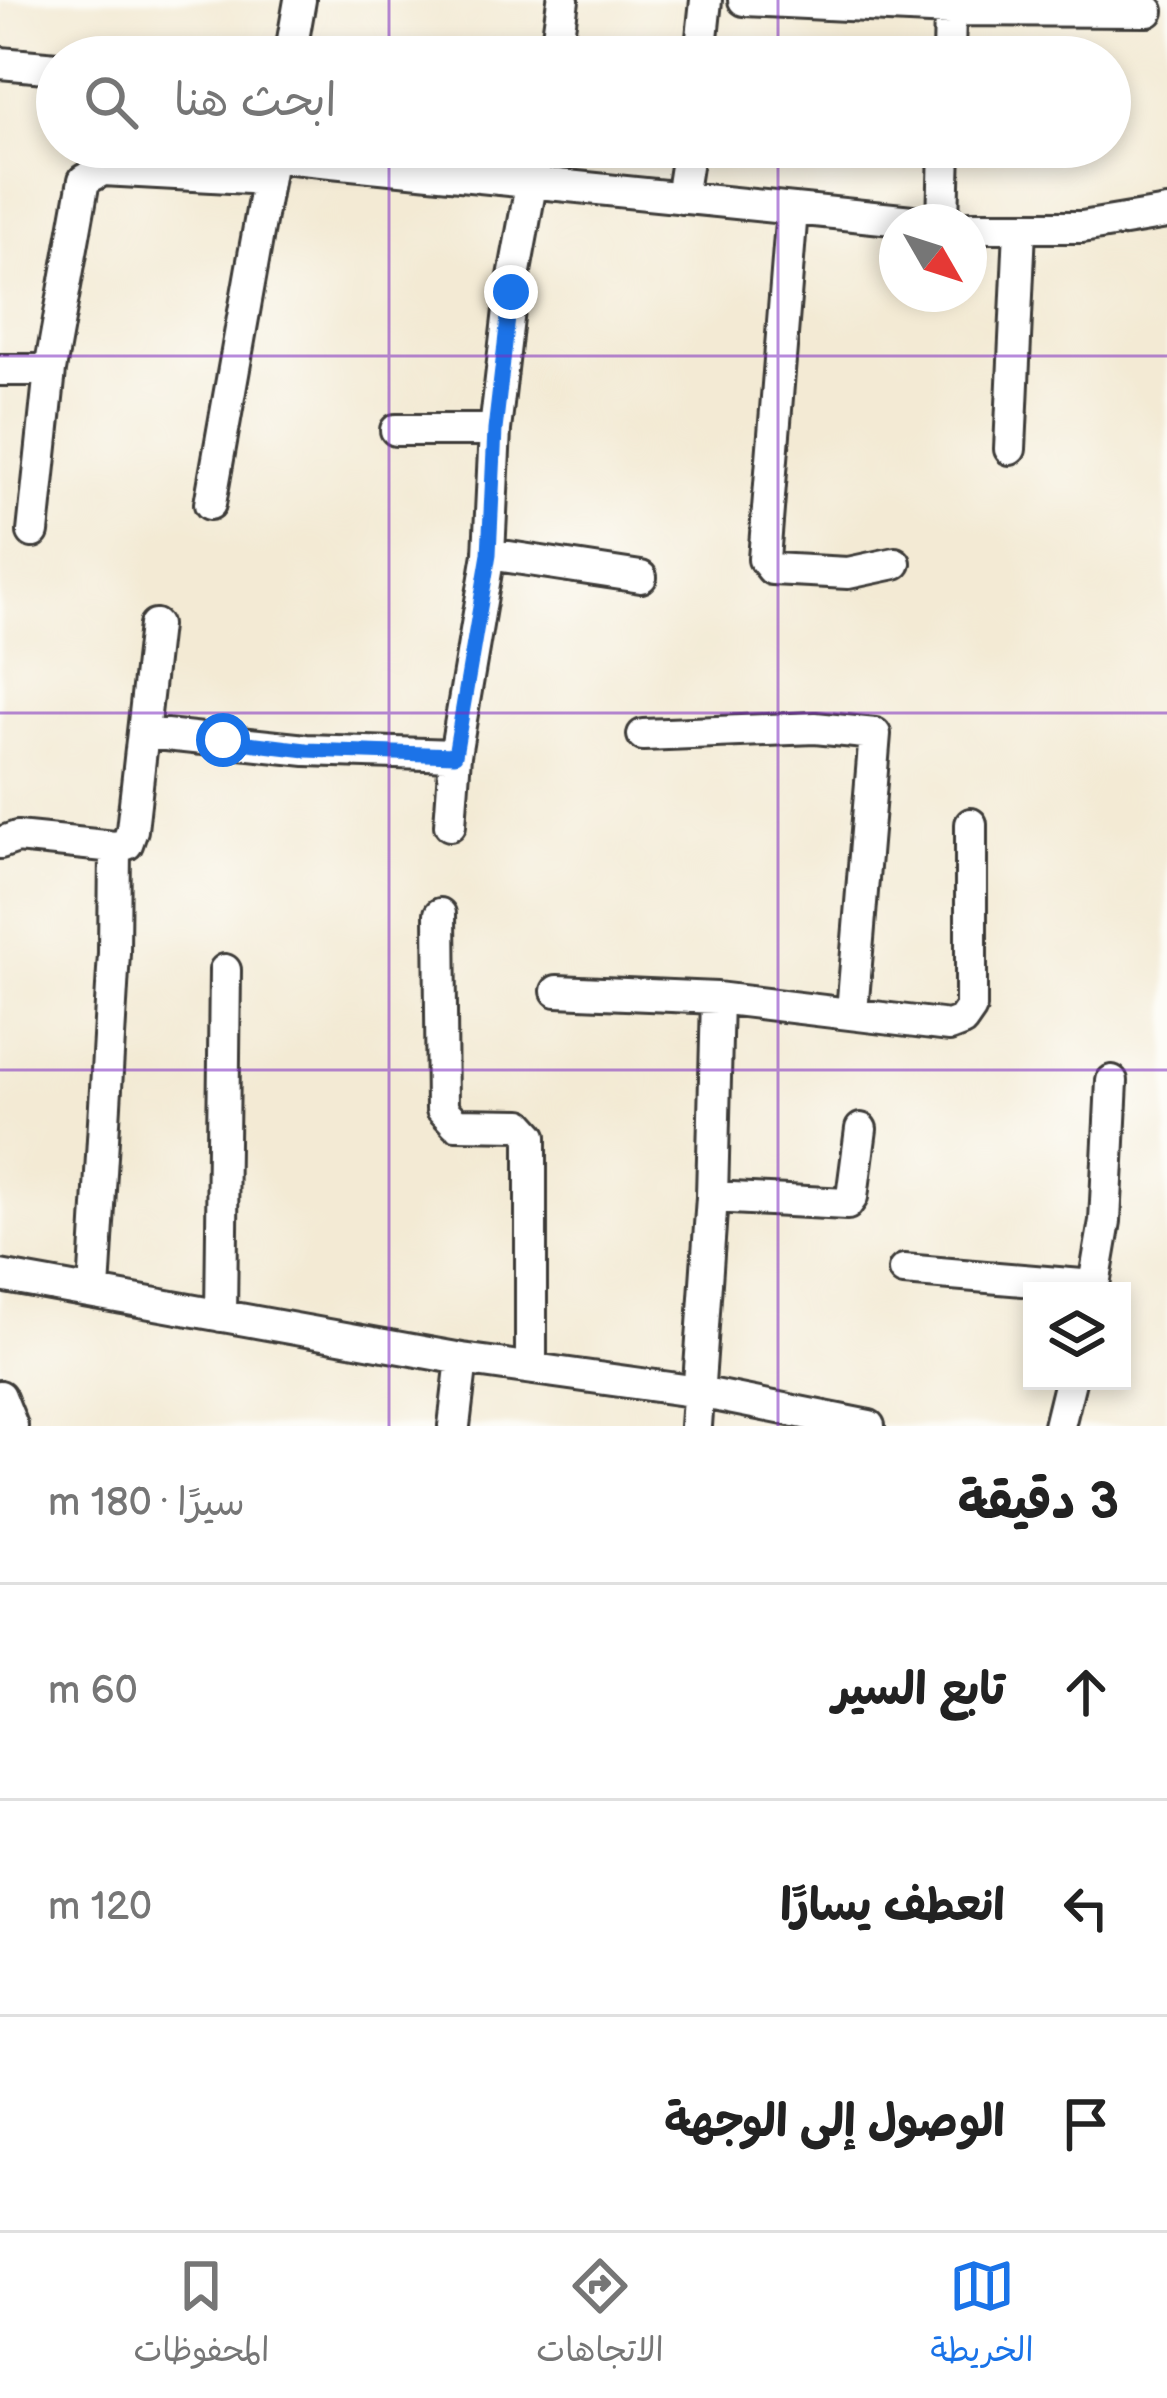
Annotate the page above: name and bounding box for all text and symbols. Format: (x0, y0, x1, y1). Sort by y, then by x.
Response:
search box (36, 36, 1131, 168)
icon: search (78, 69, 144, 135)
text: ابحث هنا (174, 74, 337, 129)
north arrow (879, 204, 987, 312)
route end (484, 265, 538, 319)
route start (196, 713, 250, 767)
map controls (1023, 1282, 1131, 1390)
button: layers (1023, 1282, 1131, 1390)
text: 3 دقيقة (958, 1472, 1119, 1533)
text: سيرًا · 180 m (48, 1480, 245, 1527)
icon: ahead (1053, 1659, 1119, 1725)
text: تابع السير (832, 1663, 1005, 1718)
text: 60 m (48, 1668, 138, 1715)
icon: left (1053, 1875, 1119, 1941)
text: انعطف يسارًا (780, 1879, 1005, 1934)
text: 120 m (48, 1884, 152, 1931)
icon: arrive (1053, 2091, 1119, 2157)
text: الوصول إلى الوجهة (664, 2095, 1005, 2150)
tab: المحفوظات (133, 2253, 269, 2379)
tab: الاتجاهات (536, 2253, 664, 2379)
tab: الخريطة (931, 2253, 1034, 2379)

